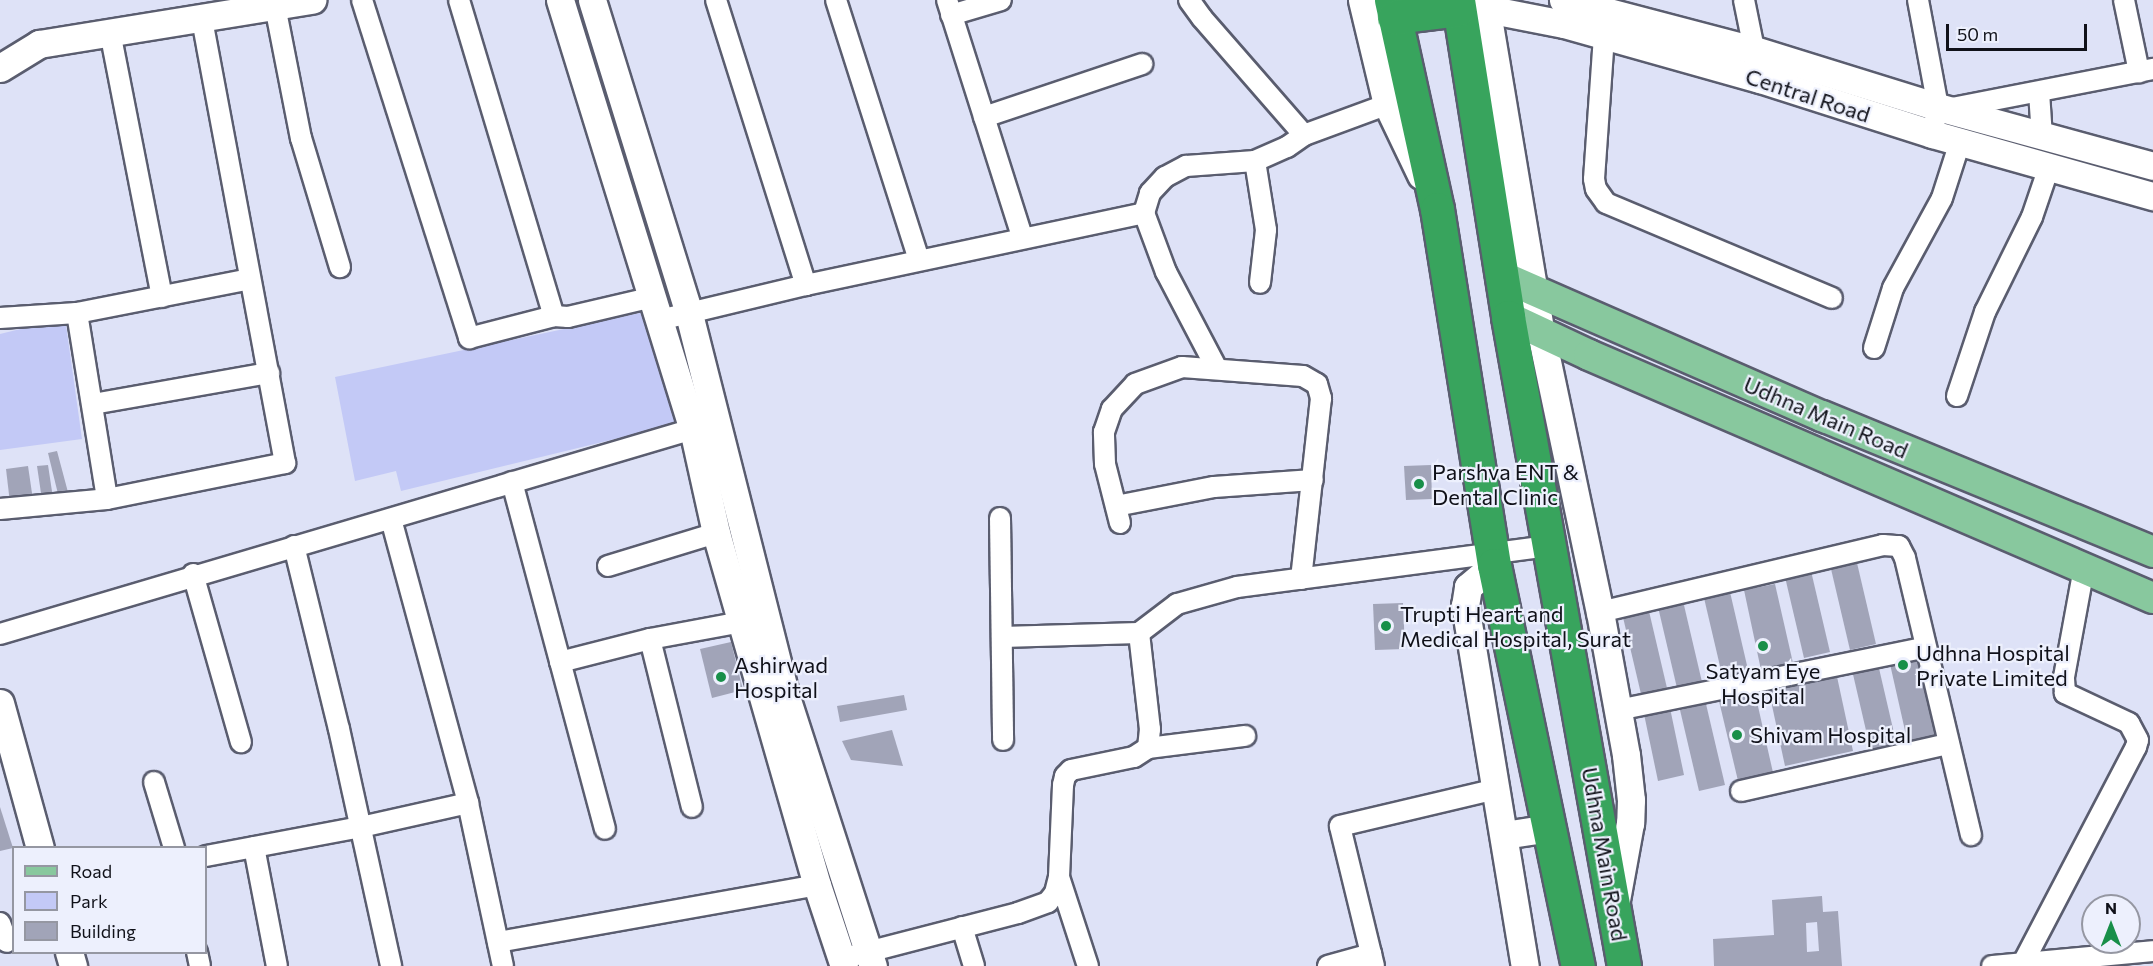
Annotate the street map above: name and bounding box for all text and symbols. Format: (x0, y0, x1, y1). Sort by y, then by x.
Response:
scale bar (1949, 12, 2090, 50)
text: 50 m (1957, 23, 1998, 45)
street label: Central Road (1742, 62, 1874, 128)
street label: Udhna Main Road (1740, 370, 1912, 464)
place label: Parshva ENT & Dental Clinic (1432, 458, 1579, 510)
marker: Parshva ENT & Dental Clinic (1410, 475, 1428, 493)
place label: Trupti Heart and Medical Hospital, Surat (1400, 600, 1631, 652)
marker: Trupti Heart and Medical Hospital, Surat (1377, 617, 1395, 635)
marker: Satyam Eye Hospital (1754, 637, 1772, 655)
place label: Udhna Hospital Private Limited (1916, 639, 2070, 690)
place label: Ashirwad Hospital (734, 651, 828, 702)
marker: Udhna Hospital Private Limited (1894, 656, 1912, 674)
place label: Satyam Eye Hospital (1706, 657, 1820, 708)
marker: Ashirwad Hospital (712, 668, 730, 686)
place label: Shivam Hospital (1750, 722, 1911, 748)
marker: Shivam Hospital (1728, 726, 1746, 744)
street label: Udhna Main Road (1577, 765, 1633, 943)
legend (12, 846, 207, 954)
text: Road (70, 860, 112, 882)
text: Park (70, 890, 108, 912)
north arrow (2081, 894, 2141, 954)
text: N (2105, 898, 2117, 917)
text: Building (70, 920, 136, 942)

